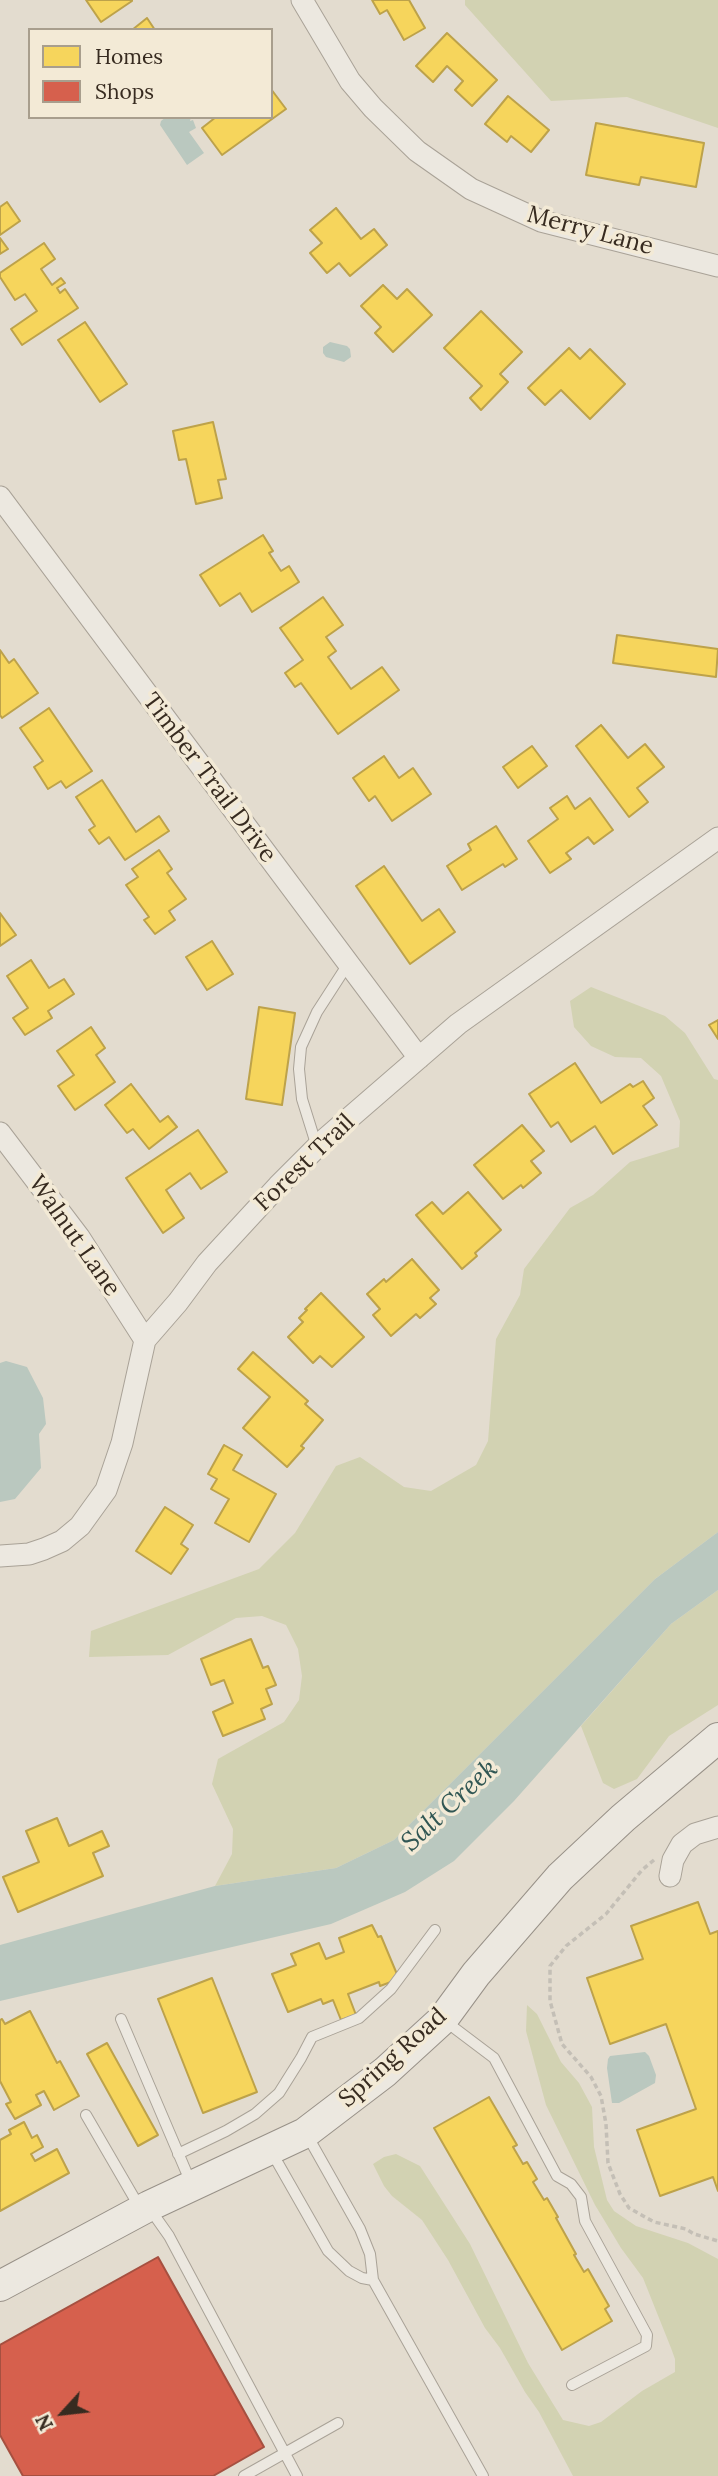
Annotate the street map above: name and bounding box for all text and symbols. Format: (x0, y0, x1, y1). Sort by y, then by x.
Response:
legend (28, 28, 273, 119)
text: Homes (95, 43, 163, 70)
text: Shops (95, 78, 154, 105)
street label: Merry Lane (524, 200, 656, 262)
street label: Timber Trail Drive (136, 688, 282, 868)
street label: Forest Trail (249, 1108, 361, 1218)
street label: Walnut Lane (22, 1170, 126, 1302)
water label: Salt Creek (395, 1754, 505, 1858)
street label: Spring Road (333, 2002, 453, 2114)
north arrow (28, 2378, 98, 2448)
text: N (30, 2411, 58, 2435)

